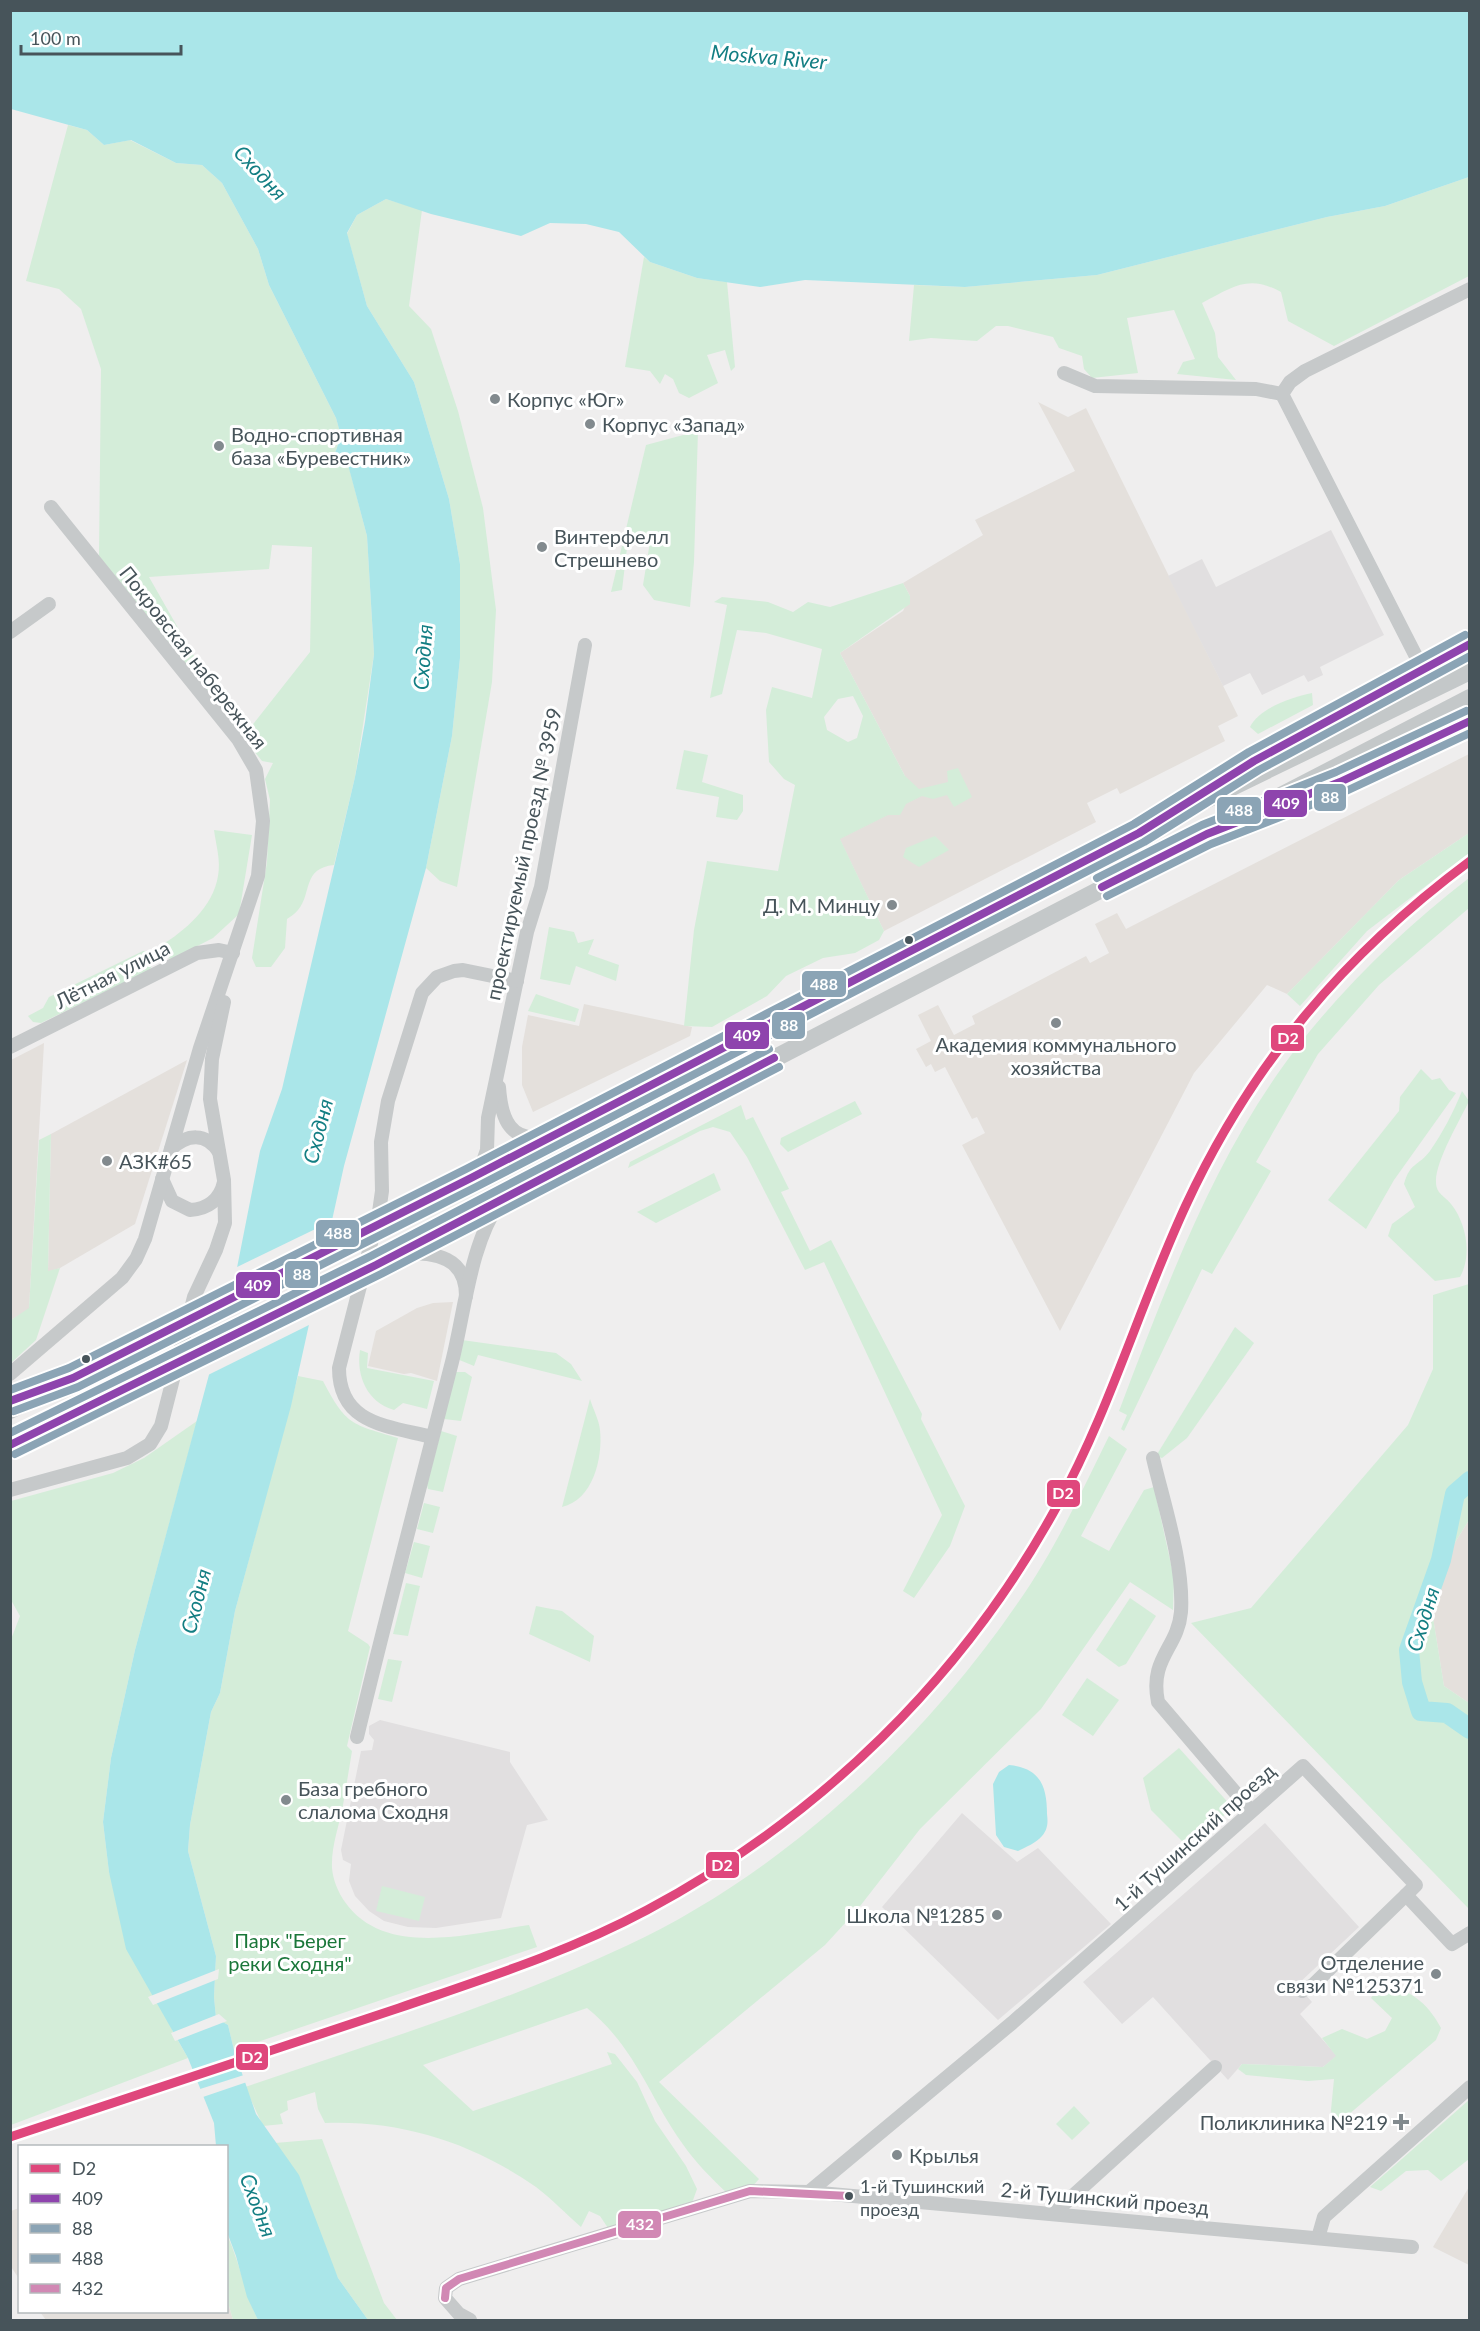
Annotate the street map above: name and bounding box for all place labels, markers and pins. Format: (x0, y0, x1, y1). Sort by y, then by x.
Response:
place label: Корпус «Юг» (507, 387, 624, 411)
marker: Корпус «Юг» (488, 392, 502, 406)
place label: Корпус «Запад» (602, 412, 745, 436)
marker: Корпус «Запад» (583, 417, 597, 431)
place label: Водно-спортивная база «Буревестник» (231, 422, 411, 469)
marker: Водно-спортивная база «Буревестник» (212, 439, 226, 453)
place label: Винтерфелл Стрешнево (554, 524, 669, 571)
marker: Винтерфелл Стрешнево (535, 540, 549, 554)
place label: Д. М. Минцу (763, 893, 881, 917)
marker: Д. М. Минцу (885, 898, 899, 912)
unlabelled marker (903, 934, 915, 946)
marker: Академия коммунального хозяйства (1049, 1016, 1063, 1030)
place label: Академия коммунального хозяйства (935, 1032, 1177, 1079)
place label: АЗК#65 (119, 1149, 192, 1173)
marker: АЗК#65 (100, 1154, 114, 1168)
unlabelled marker (80, 1353, 92, 1365)
place label: База гребного слалома Сходня (298, 1776, 449, 1823)
marker: База гребного слалома Сходня (279, 1793, 293, 1807)
place label: Школа №1285 (846, 1903, 985, 1927)
marker: Школа №1285 (990, 1908, 1004, 1922)
place label: Отделение связи №125371 (1276, 1950, 1424, 1997)
marker: Отделение связи №125371 (1429, 1967, 1443, 1981)
place label: Поликлиника №219 (1200, 2110, 1388, 2134)
marker: Поликлиника №219 (1392, 2113, 1410, 2131)
place label: Крылья (909, 2143, 979, 2167)
marker: Крылья (890, 2148, 904, 2162)
place label: 1-й Тушинский проезд (860, 2175, 984, 2220)
marker: 1-й Тушинский проезд (843, 2190, 855, 2202)

